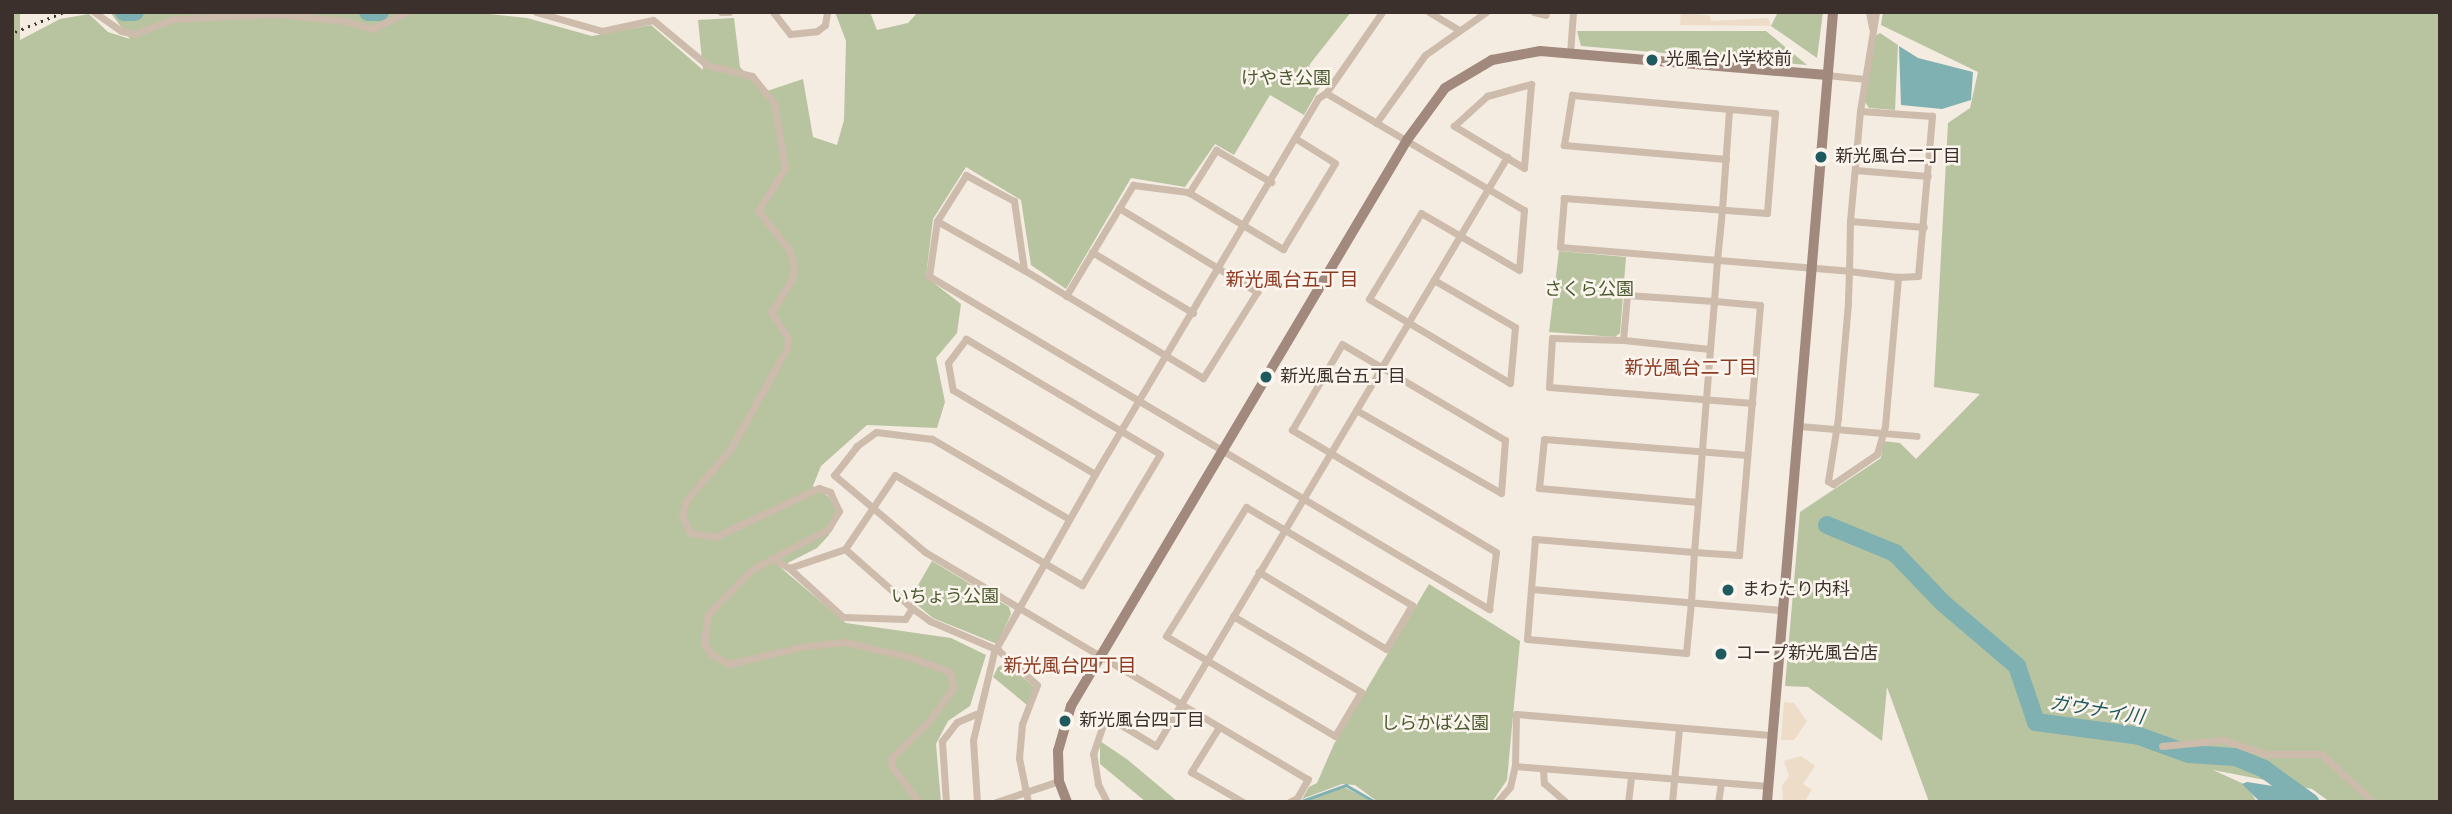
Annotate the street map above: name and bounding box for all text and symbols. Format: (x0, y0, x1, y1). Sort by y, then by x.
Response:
place label: 光風台小学校前 (1666, 49, 1792, 71)
marker: 光風台小学校前 (1644, 52, 1660, 68)
park label: けやき公園 (1241, 68, 1331, 90)
place label: 新光風台二丁目 (1835, 146, 1961, 168)
marker: 新光風台二丁目 (1813, 149, 1829, 165)
district label: 新光風台五丁目 (1226, 270, 1358, 292)
park label: さくら公園 (1544, 279, 1634, 301)
district label: 新光風台二丁目 (1625, 358, 1757, 380)
place label: 新光風台五丁目 (1280, 366, 1406, 388)
marker: 新光風台五丁目 (1258, 369, 1274, 385)
place label: まわたり内科 (1742, 579, 1850, 601)
marker: まわたり内科 (1720, 582, 1736, 598)
park label: いちょう公園 (891, 586, 999, 608)
place label: コープ新光風台店 (1735, 643, 1879, 665)
marker: コープ新光風台店 (1713, 646, 1729, 662)
district label: 新光風台四丁目 (1004, 656, 1136, 678)
water label: ガウナイ川 (2048, 692, 2146, 730)
place label: 新光風台四丁目 (1079, 710, 1205, 732)
marker: 新光風台四丁目 (1057, 713, 1073, 729)
park label: しらかば公園 (1381, 713, 1489, 735)

